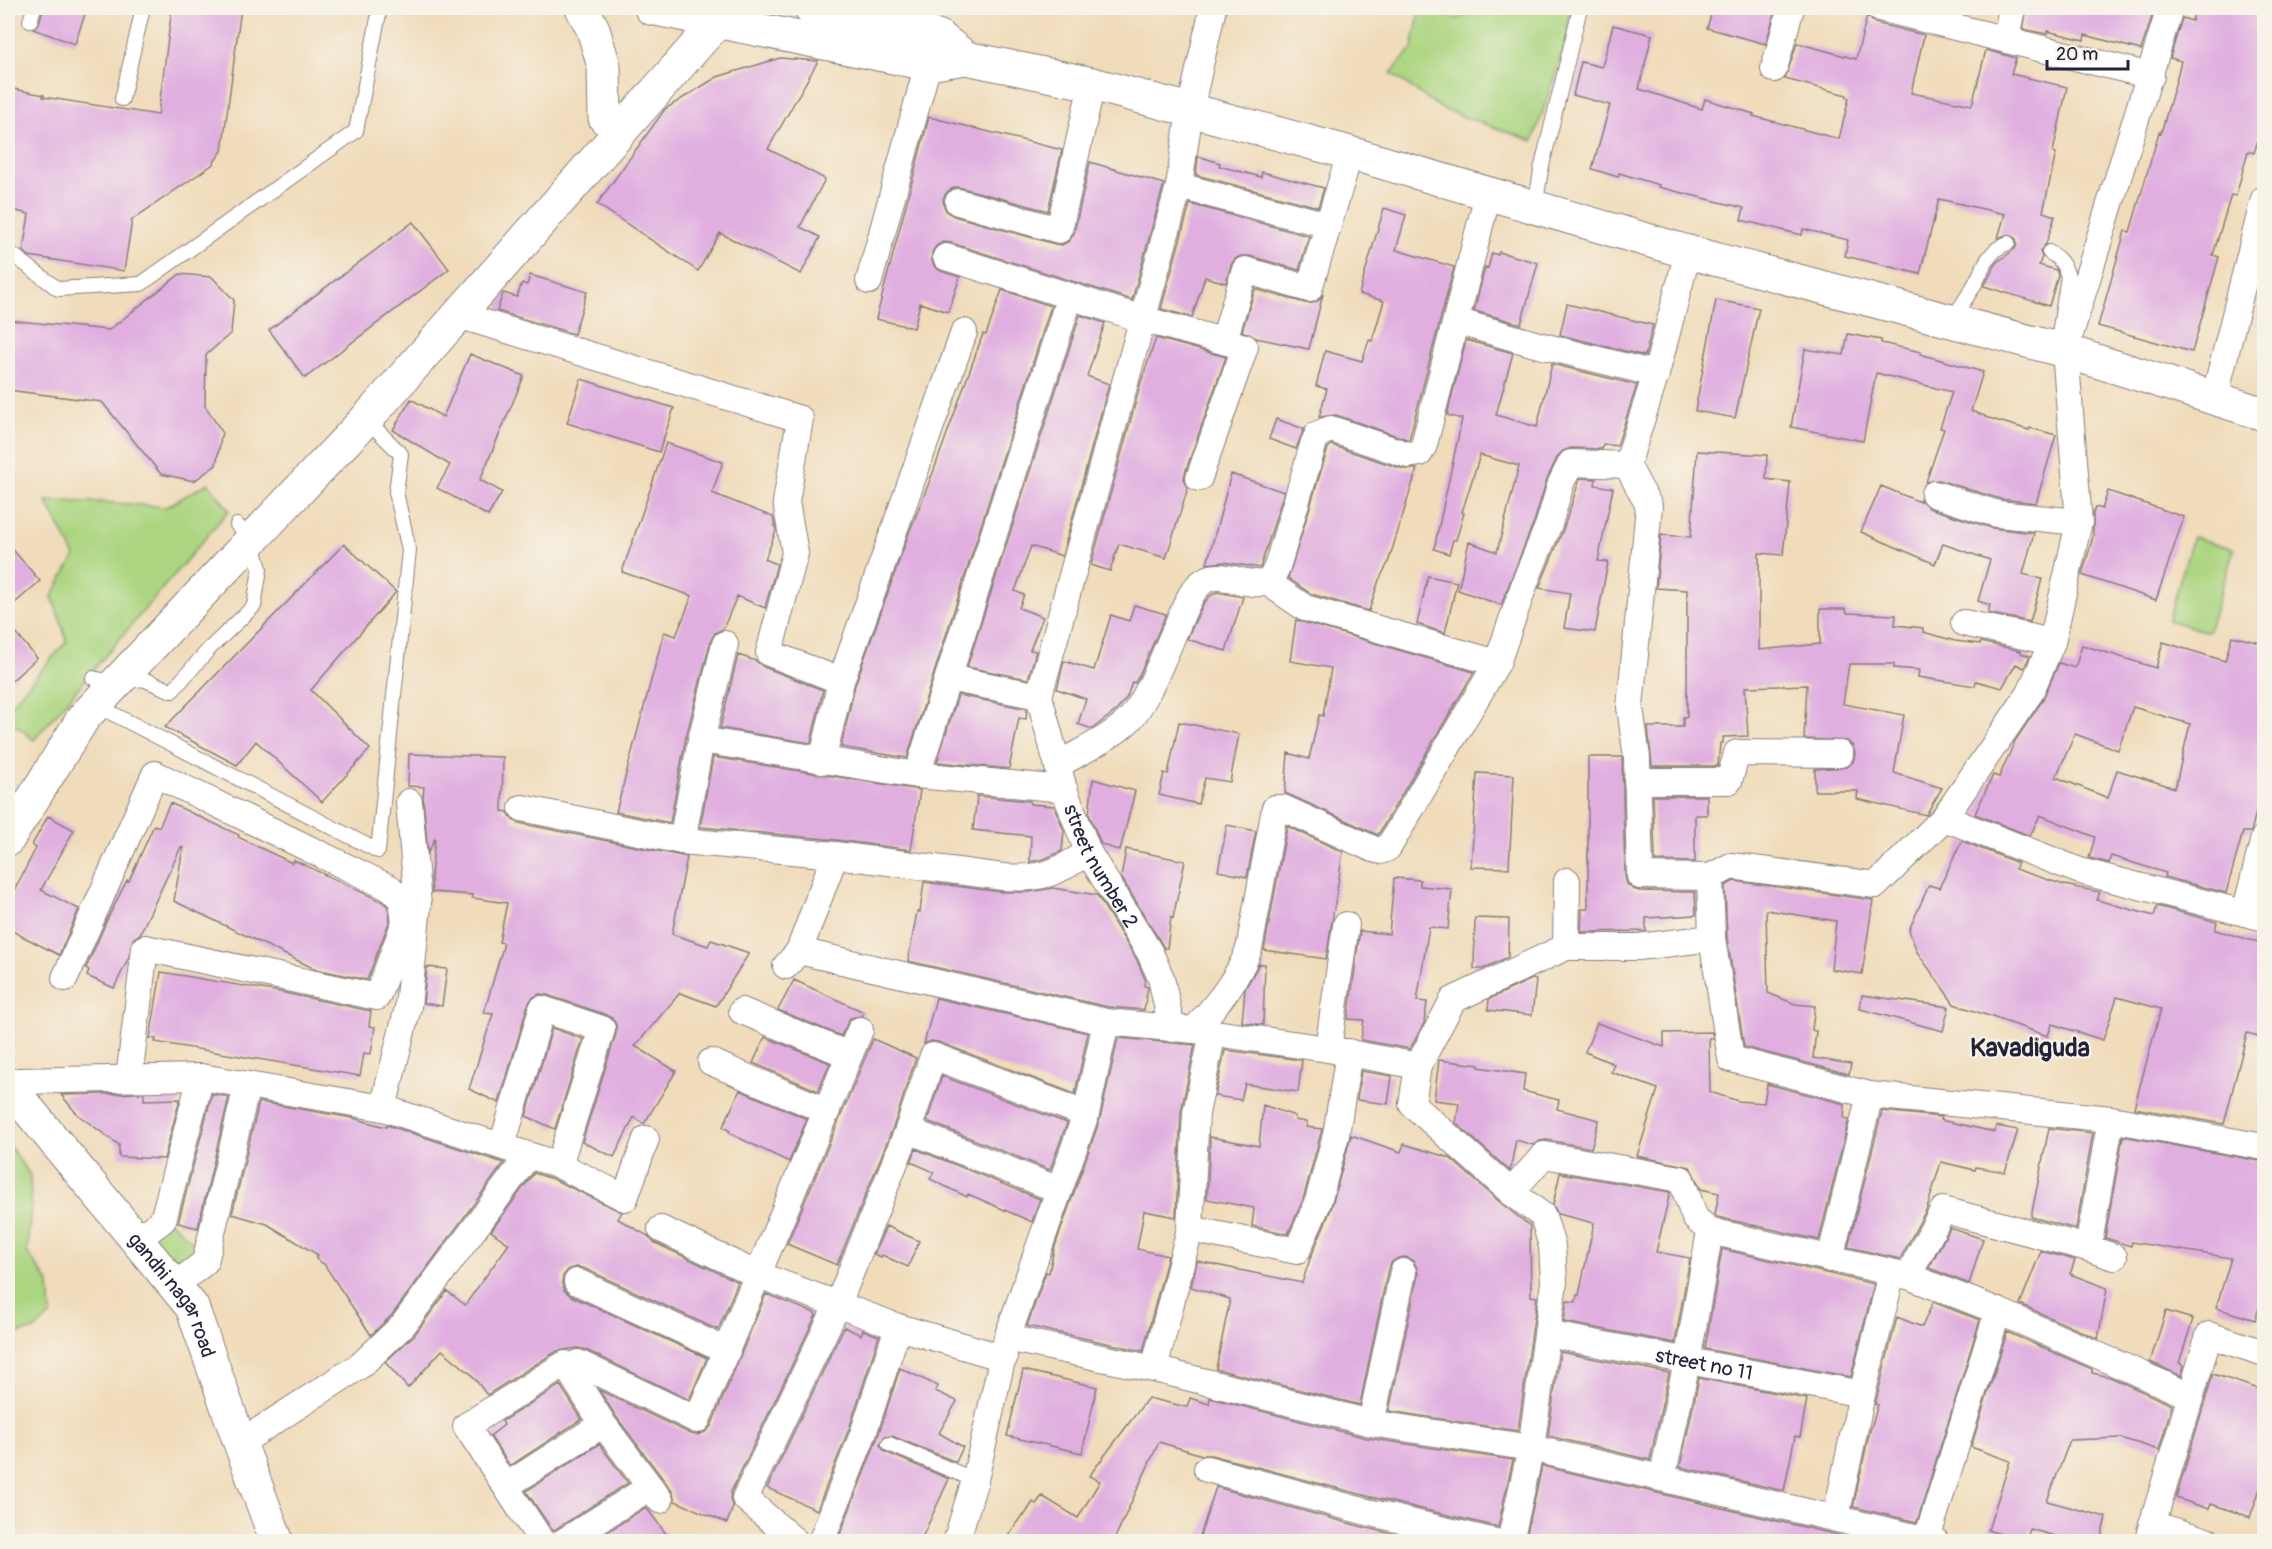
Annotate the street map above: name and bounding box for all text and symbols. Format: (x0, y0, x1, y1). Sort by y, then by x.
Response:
scale bar (2047, 33, 2128, 71)
text: 20 m (2056, 43, 2098, 66)
street label: street number 2 (1058, 801, 1144, 933)
district label: Kavadiguda (1970, 1032, 2090, 1064)
street label: gandhi nagar road (123, 1228, 221, 1361)
street label: street no 11 (1653, 1343, 1755, 1386)

